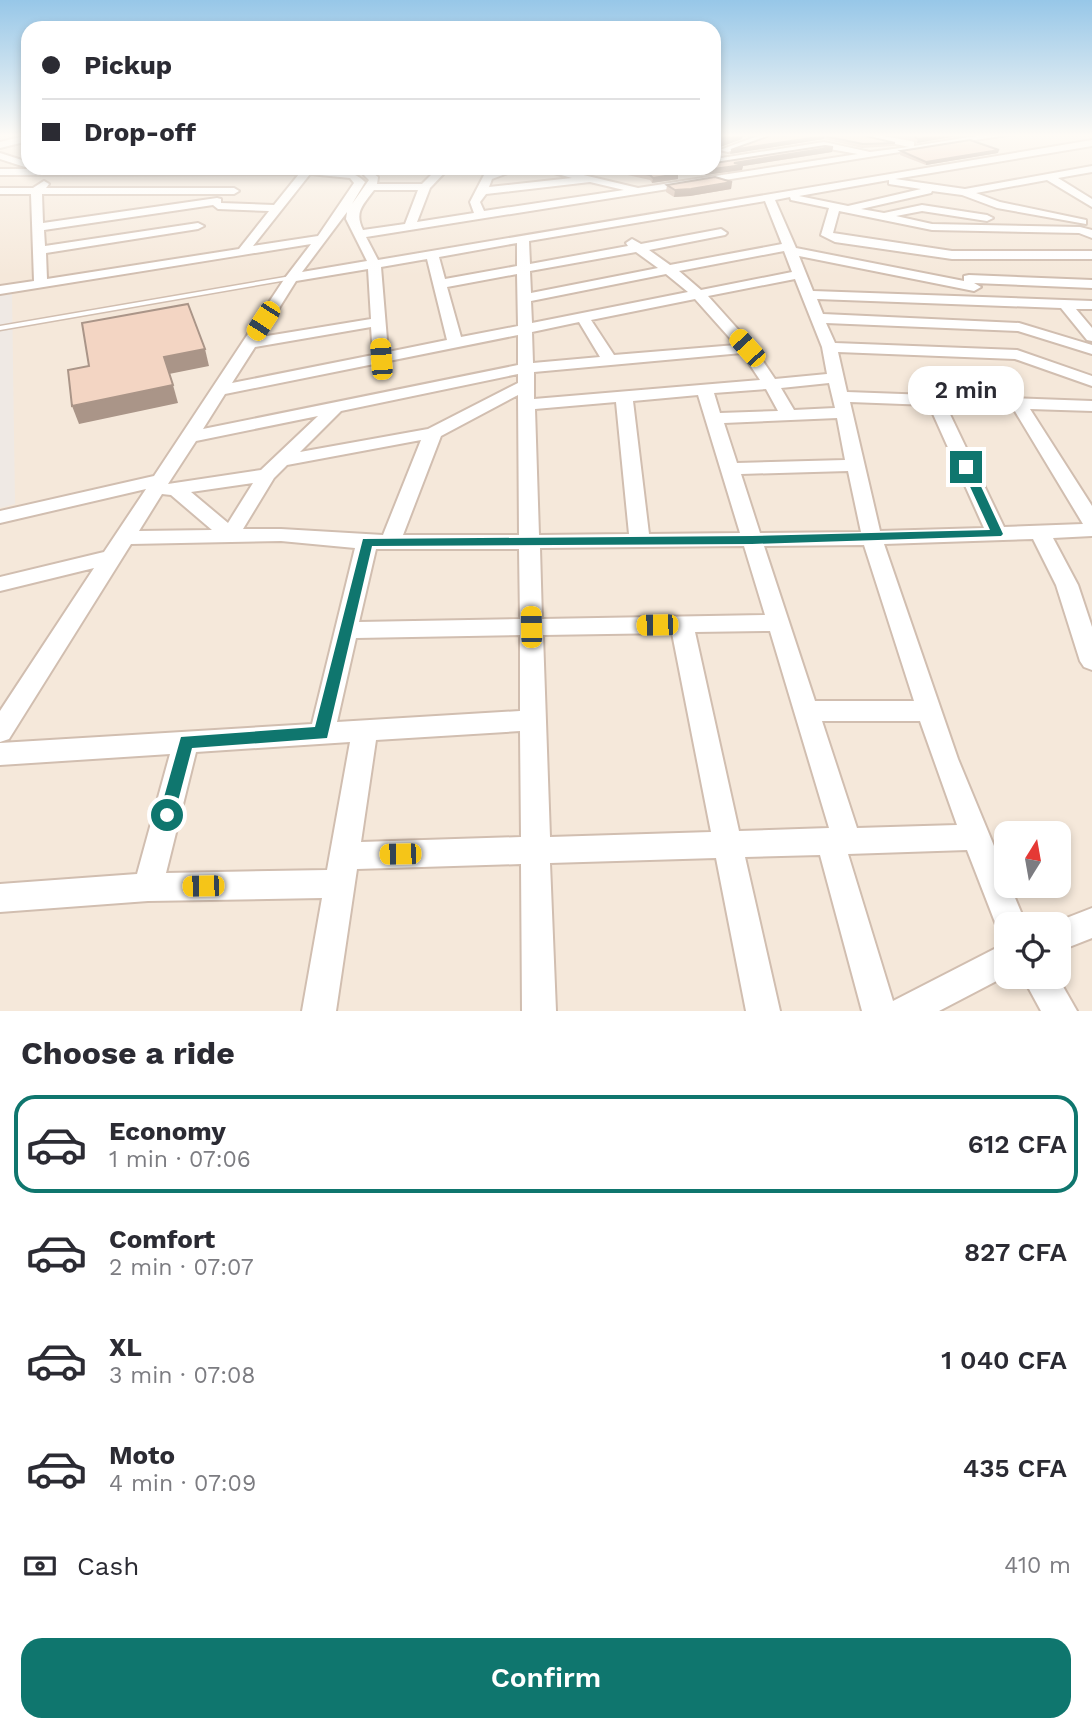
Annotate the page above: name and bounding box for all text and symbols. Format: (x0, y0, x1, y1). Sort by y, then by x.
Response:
text: Pickup (84, 50, 172, 80)
text: Drop-off (84, 117, 196, 147)
car (243, 298, 284, 344)
car (726, 325, 769, 371)
car (370, 337, 393, 381)
callout: 2 min (908, 365, 1024, 414)
text: 2 min (934, 377, 998, 404)
route end (950, 451, 982, 483)
car (521, 606, 542, 648)
car (636, 614, 679, 636)
route start (151, 799, 183, 831)
north arrow (994, 821, 1071, 898)
map controls (994, 821, 1071, 989)
car (379, 843, 422, 865)
car (182, 875, 225, 897)
button: locate (994, 912, 1071, 989)
text: Choose a ride (21, 1034, 235, 1072)
icon: car (25, 1113, 88, 1176)
text: Economy (109, 1116, 226, 1146)
text: 612 CFA (968, 1129, 1067, 1159)
text: 1 min · 07:06 (109, 1146, 251, 1173)
icon: car (25, 1221, 88, 1284)
text: Comfort (109, 1224, 215, 1254)
text: 827 CFA (964, 1237, 1067, 1267)
text: 2 min · 07:07 (109, 1254, 254, 1281)
icon: car (25, 1329, 88, 1392)
text: XL (109, 1332, 142, 1362)
text: 1 040 CFA (941, 1345, 1067, 1375)
text: 3 min · 07:08 (109, 1362, 255, 1389)
icon: car (25, 1437, 88, 1500)
text: Moto (109, 1440, 175, 1470)
text: 435 CFA (963, 1453, 1067, 1483)
text: 4 min · 07:09 (109, 1470, 256, 1497)
icon: cash (21, 1547, 59, 1585)
text: Cash (77, 1551, 139, 1581)
text: 410 m (1004, 1552, 1071, 1579)
button: Confirm (21, 1638, 1071, 1718)

